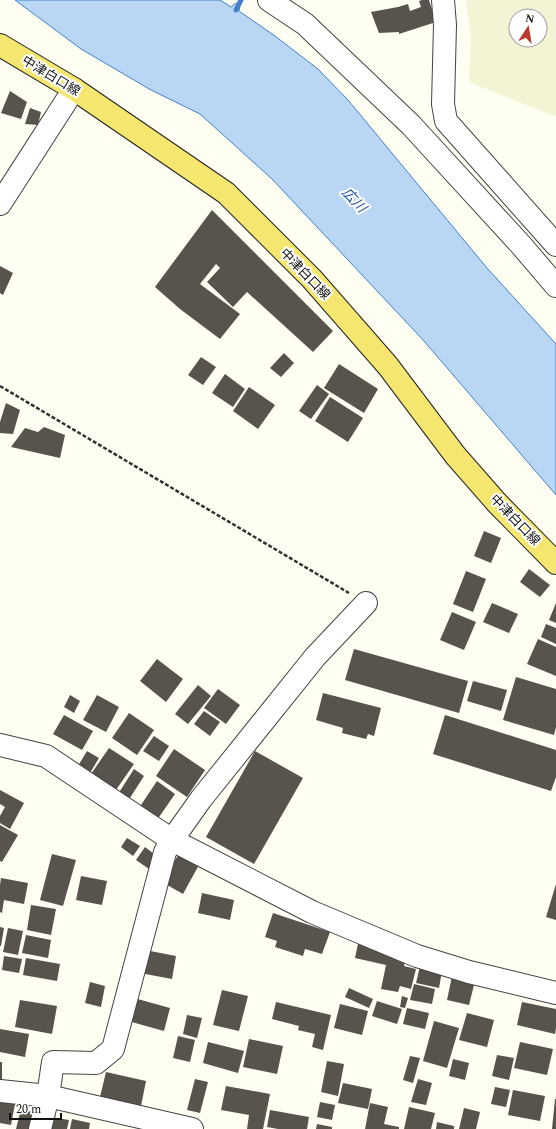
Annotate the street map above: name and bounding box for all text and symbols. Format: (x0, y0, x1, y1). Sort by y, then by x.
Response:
north arrow (508, 8, 548, 48)
text: N (524, 9, 536, 28)
street label: 中津白口線 (18, 51, 84, 101)
water label: 広川 (337, 183, 373, 219)
street label: 中津白口線 (275, 244, 335, 304)
street label: 中津白口線 (485, 490, 545, 550)
scale bar (10, 1095, 61, 1121)
text: 20 m (16, 1100, 41, 1119)

